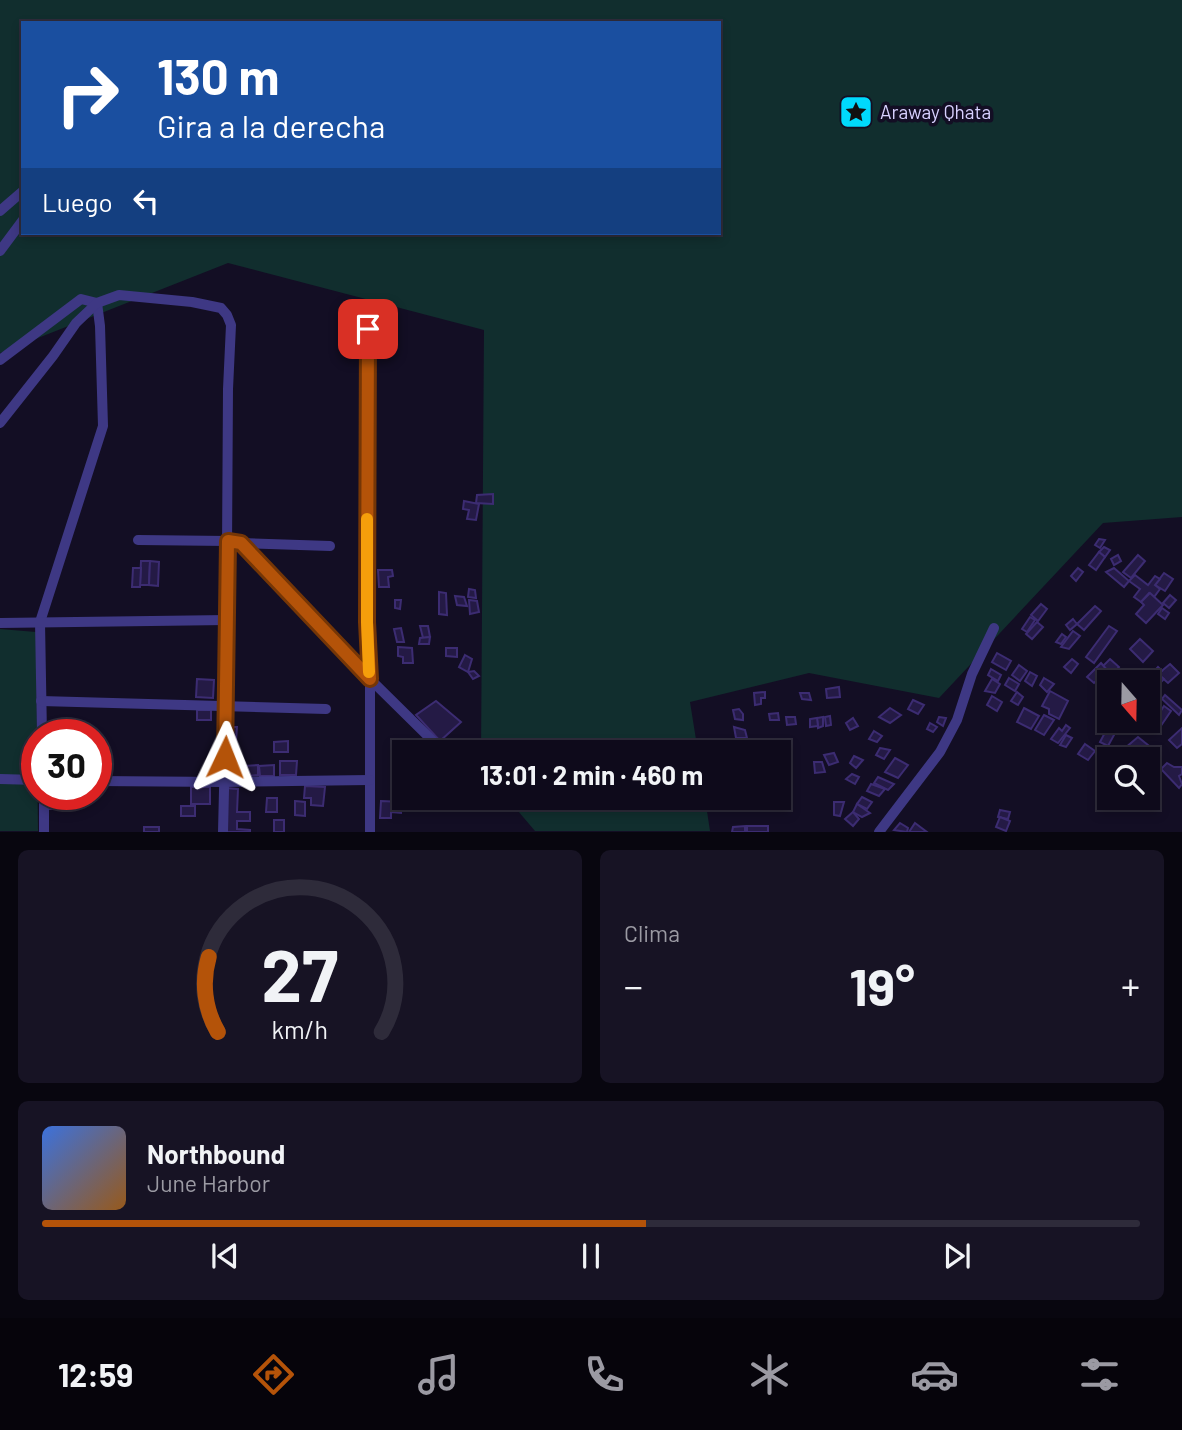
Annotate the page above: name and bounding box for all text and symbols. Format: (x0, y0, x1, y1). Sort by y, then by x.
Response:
text: 130 m (157, 46, 279, 105)
icon: right (42, 49, 133, 140)
place icon: Araway Qhata (837, 93, 875, 131)
place label: Araway Qhata (880, 100, 991, 123)
text: Gira a la derecha (157, 106, 385, 144)
icon: left (127, 182, 165, 220)
text: Luego (42, 186, 113, 217)
pin (338, 299, 398, 359)
icon: arrive (349, 310, 387, 348)
north arrow (1097, 670, 1160, 733)
map controls (1097, 670, 1160, 810)
speed limit sign: 30 (21, 719, 112, 810)
position arrow (188, 720, 262, 794)
button: search (1097, 747, 1160, 810)
text: 13:01 · 2 min · 460 m (480, 759, 703, 790)
text: Clima (624, 919, 680, 947)
text: 27 (262, 930, 338, 1018)
text: 19° (849, 954, 915, 1016)
text: − (624, 962, 643, 1008)
text: + (1121, 962, 1140, 1008)
text: km/h (272, 1014, 328, 1044)
text: Northbound (147, 1138, 285, 1169)
text: June Harbor (147, 1169, 270, 1197)
icon: previous (206, 1237, 244, 1275)
icon: pause (572, 1237, 610, 1275)
icon: next (938, 1237, 976, 1275)
icon: directions (249, 1350, 298, 1399)
icon: music (414, 1350, 463, 1399)
icon: phone (580, 1350, 629, 1399)
icon: climate (745, 1350, 794, 1399)
icon: car (910, 1350, 959, 1399)
icon: filters (1075, 1350, 1124, 1399)
text: 12:59 (58, 1355, 133, 1393)

